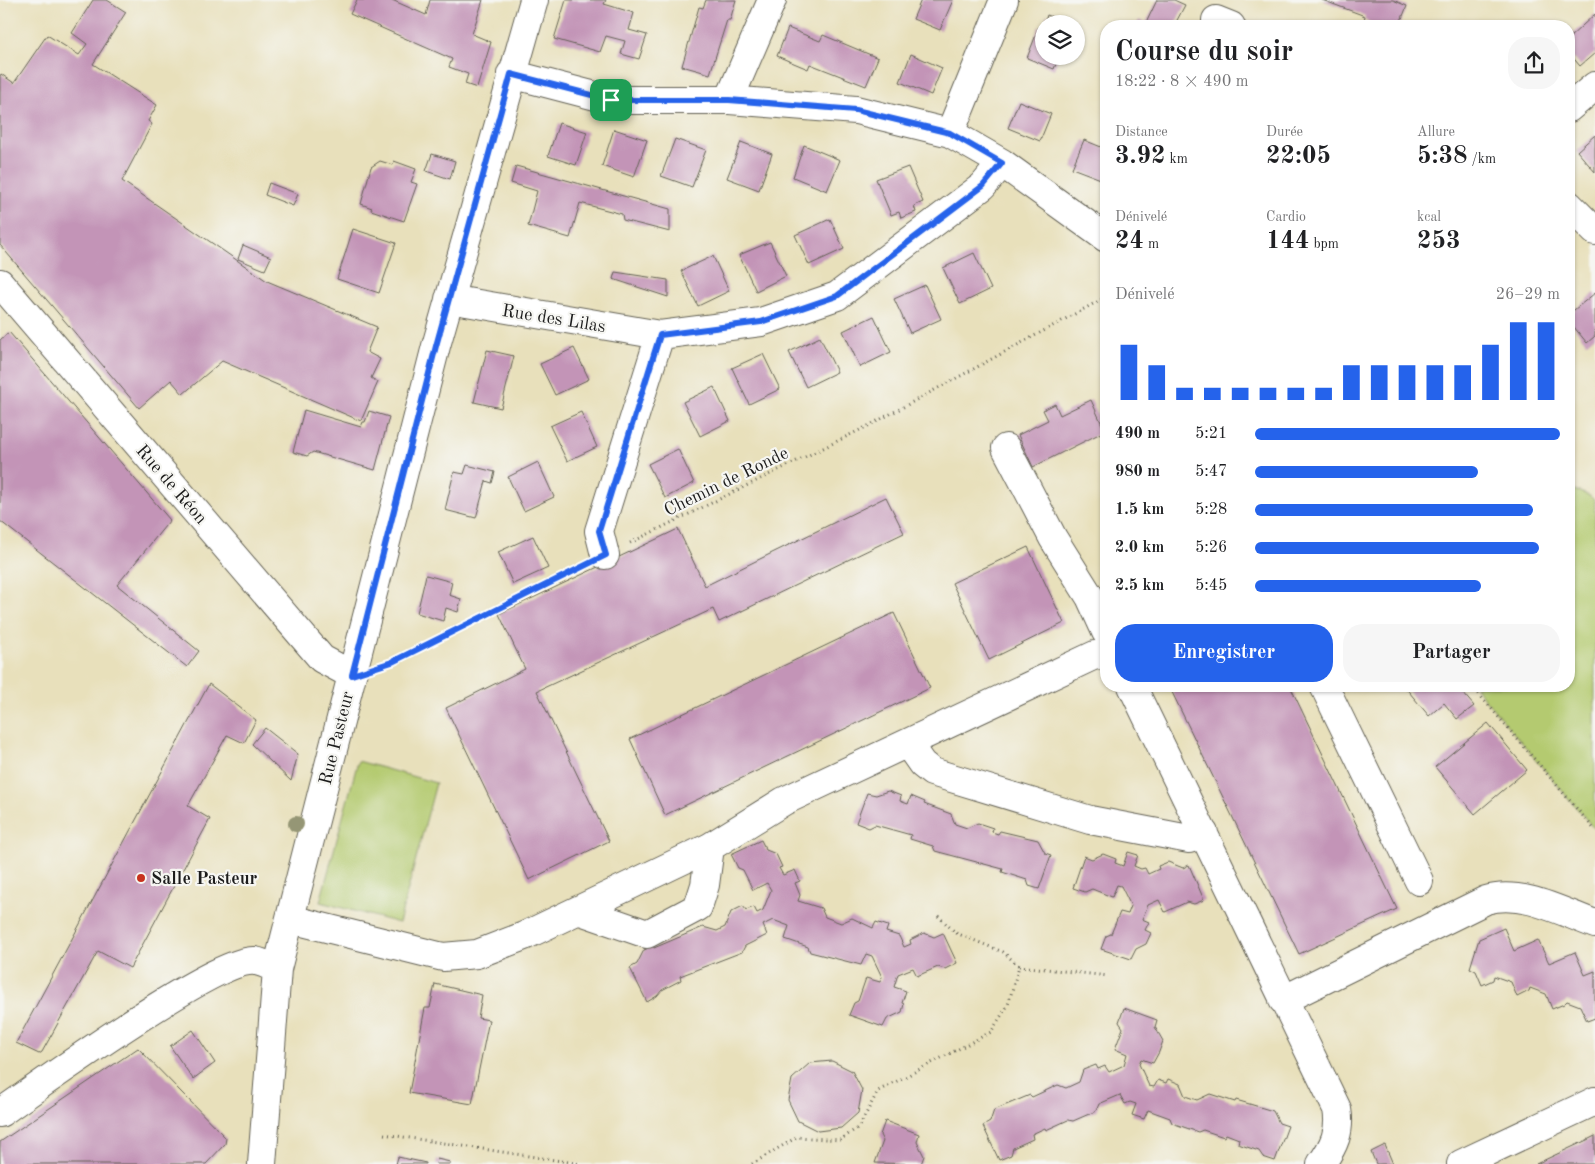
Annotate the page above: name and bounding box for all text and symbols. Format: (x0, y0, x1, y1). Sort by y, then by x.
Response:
map controls (1035, 15, 1085, 65)
button: layers (1035, 15, 1085, 65)
button: share (1508, 37, 1560, 89)
text: Course du soir (1115, 39, 1293, 67)
text: 18:22 · 8 × 490 m (1115, 74, 1248, 90)
pin (590, 79, 632, 121)
icon: arrive (597, 86, 625, 114)
text: Distance (1115, 125, 1168, 139)
text: Durée (1266, 125, 1303, 139)
text: Allure (1417, 125, 1455, 139)
text: 3.92 (1115, 144, 1166, 169)
text: 22:05 (1266, 144, 1331, 169)
text: 5:38 (1417, 144, 1468, 169)
text: km (1166, 152, 1188, 166)
text: /km (1468, 152, 1496, 166)
text: Dénivelé (1115, 210, 1167, 224)
text: Cardio (1266, 210, 1306, 224)
text: kcal (1417, 210, 1441, 224)
text: 24 (1115, 229, 1144, 254)
text: 144 (1266, 229, 1310, 254)
text: 253 (1417, 229, 1461, 254)
text: m (1144, 237, 1159, 251)
text: bpm (1310, 237, 1339, 251)
text: Dénivelé (1115, 287, 1175, 303)
text: 26–29 m (1496, 287, 1560, 303)
street label: Rue des Lilas (501, 302, 607, 336)
text: 490 m (1115, 426, 1160, 442)
text: 5:21 (1195, 426, 1227, 442)
street label: Rue de Réon (132, 442, 210, 528)
street label: Chemin de Ronde (661, 444, 791, 520)
text: 980 m (1115, 464, 1160, 480)
text: 5:47 (1195, 464, 1227, 480)
text: 1.5 km (1115, 502, 1164, 518)
text: 5:28 (1195, 502, 1227, 518)
text: 2.0 km (1115, 540, 1164, 556)
text: 5:26 (1195, 540, 1227, 556)
text: 2.5 km (1115, 578, 1164, 594)
text: 5:45 (1195, 578, 1227, 594)
button: Enregistrer (1115, 624, 1333, 682)
button: Partager (1343, 624, 1560, 682)
street label: Rue Pasteur (317, 689, 357, 787)
place label: Salle Pasteur (151, 870, 258, 888)
marker: Salle Pasteur (135, 872, 147, 884)

